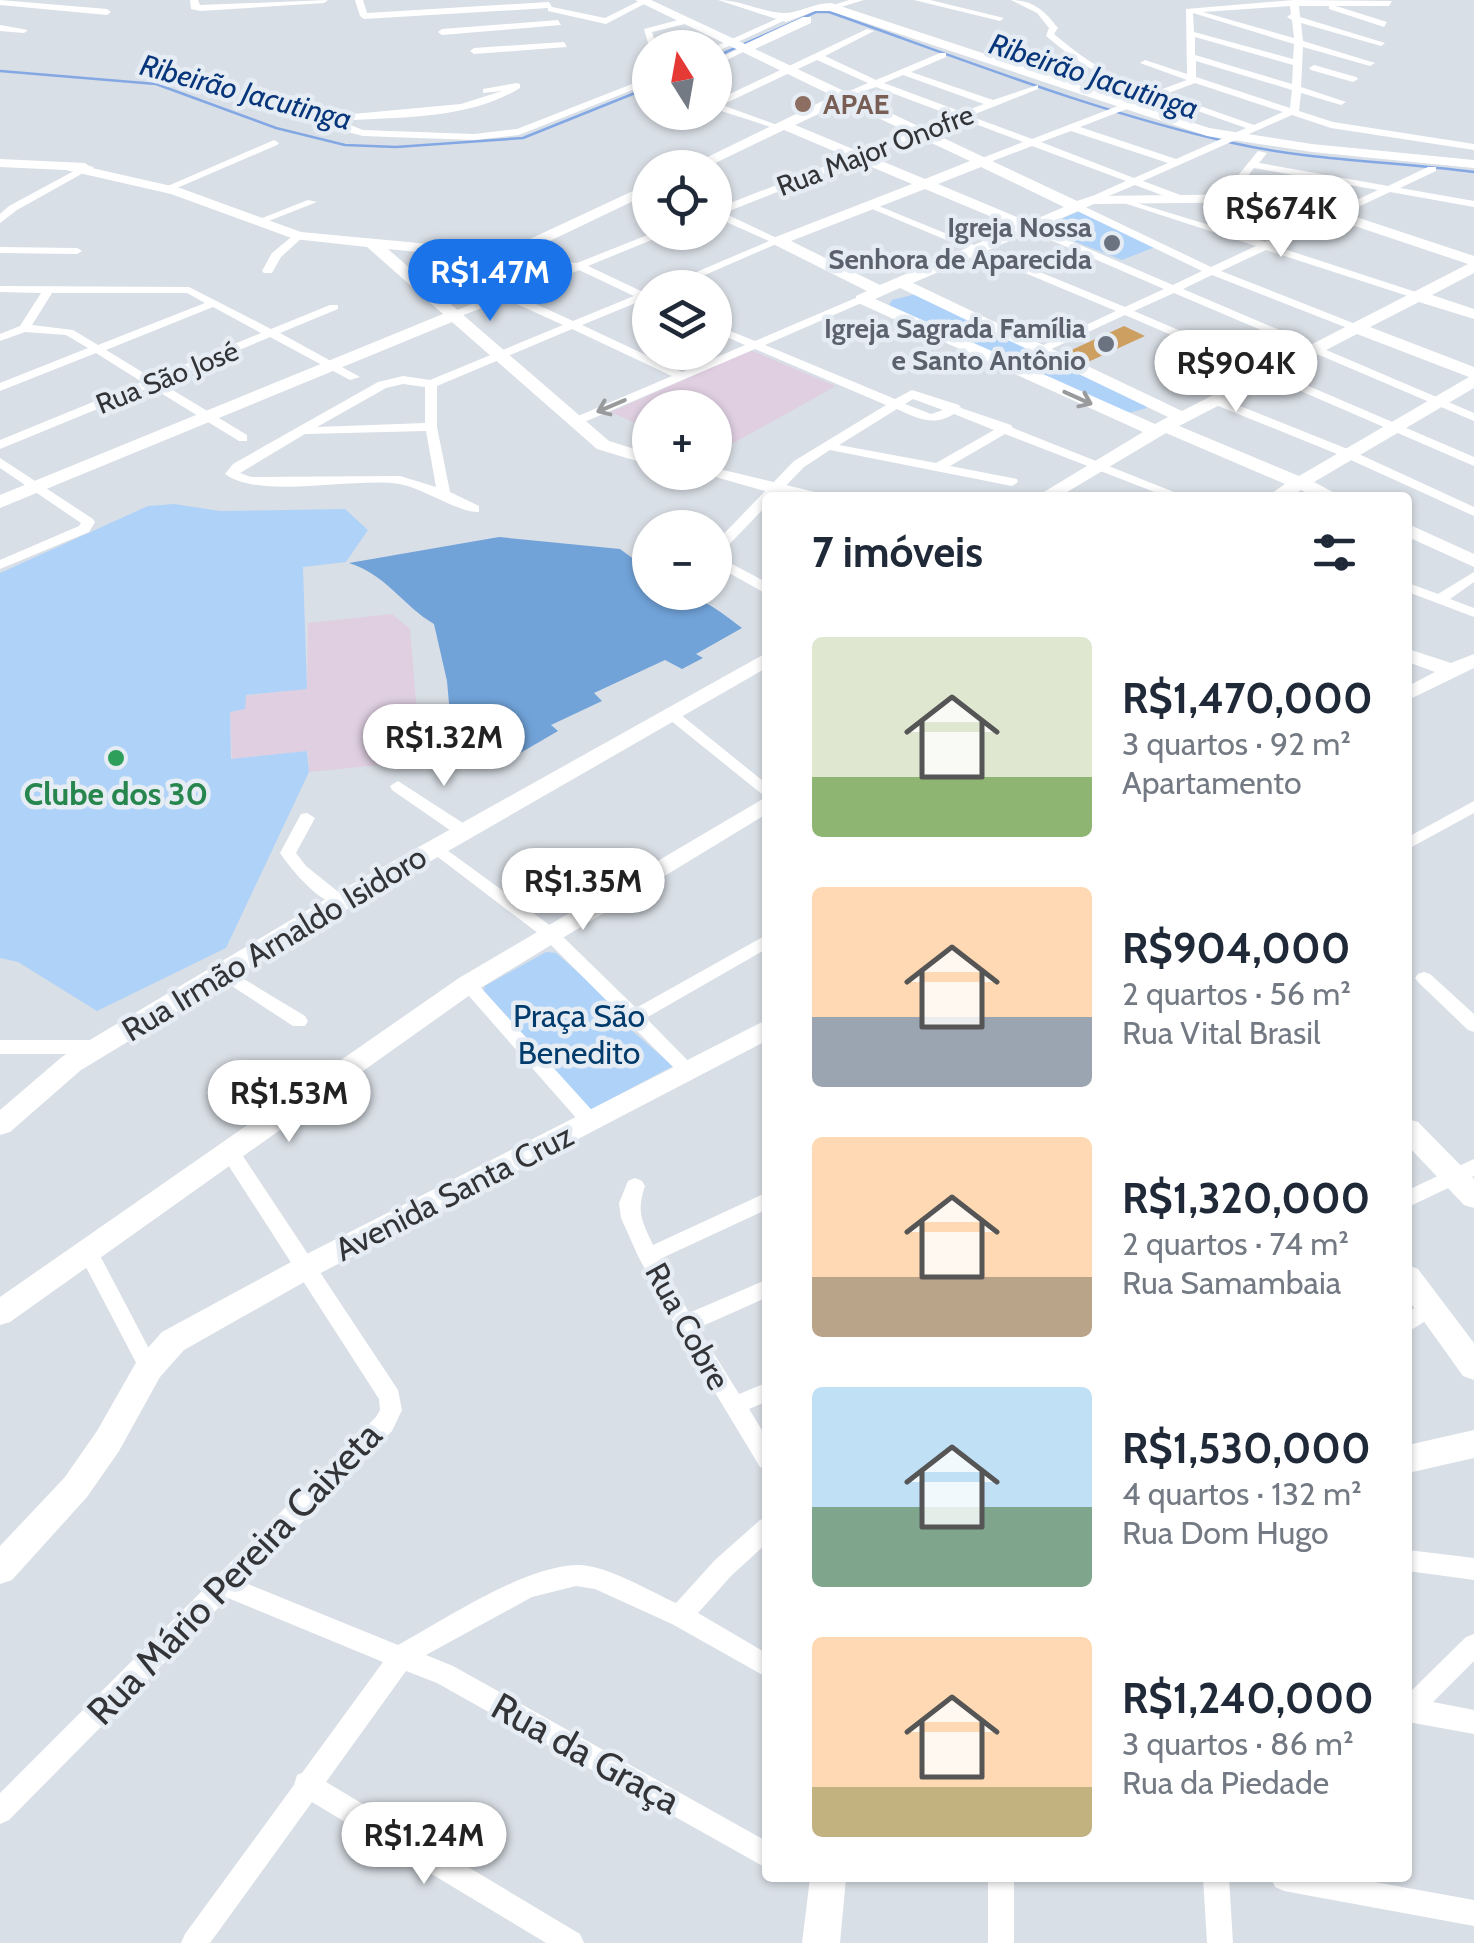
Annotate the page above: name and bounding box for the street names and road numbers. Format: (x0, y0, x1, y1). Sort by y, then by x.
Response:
street label: Rua Major Onofre (772, 97, 978, 203)
street label: Rua São José (91, 333, 243, 421)
street label: Rua Irmão Arnaldo Isidoro (115, 837, 433, 1049)
street label: Avenida Santa Cruz (328, 1115, 580, 1269)
street label: Rua Cobre (637, 1256, 739, 1396)
street label: Rua Mário Pereira Caixeta (77, 1412, 391, 1734)
street label: Rua da Graça (484, 1682, 688, 1824)

